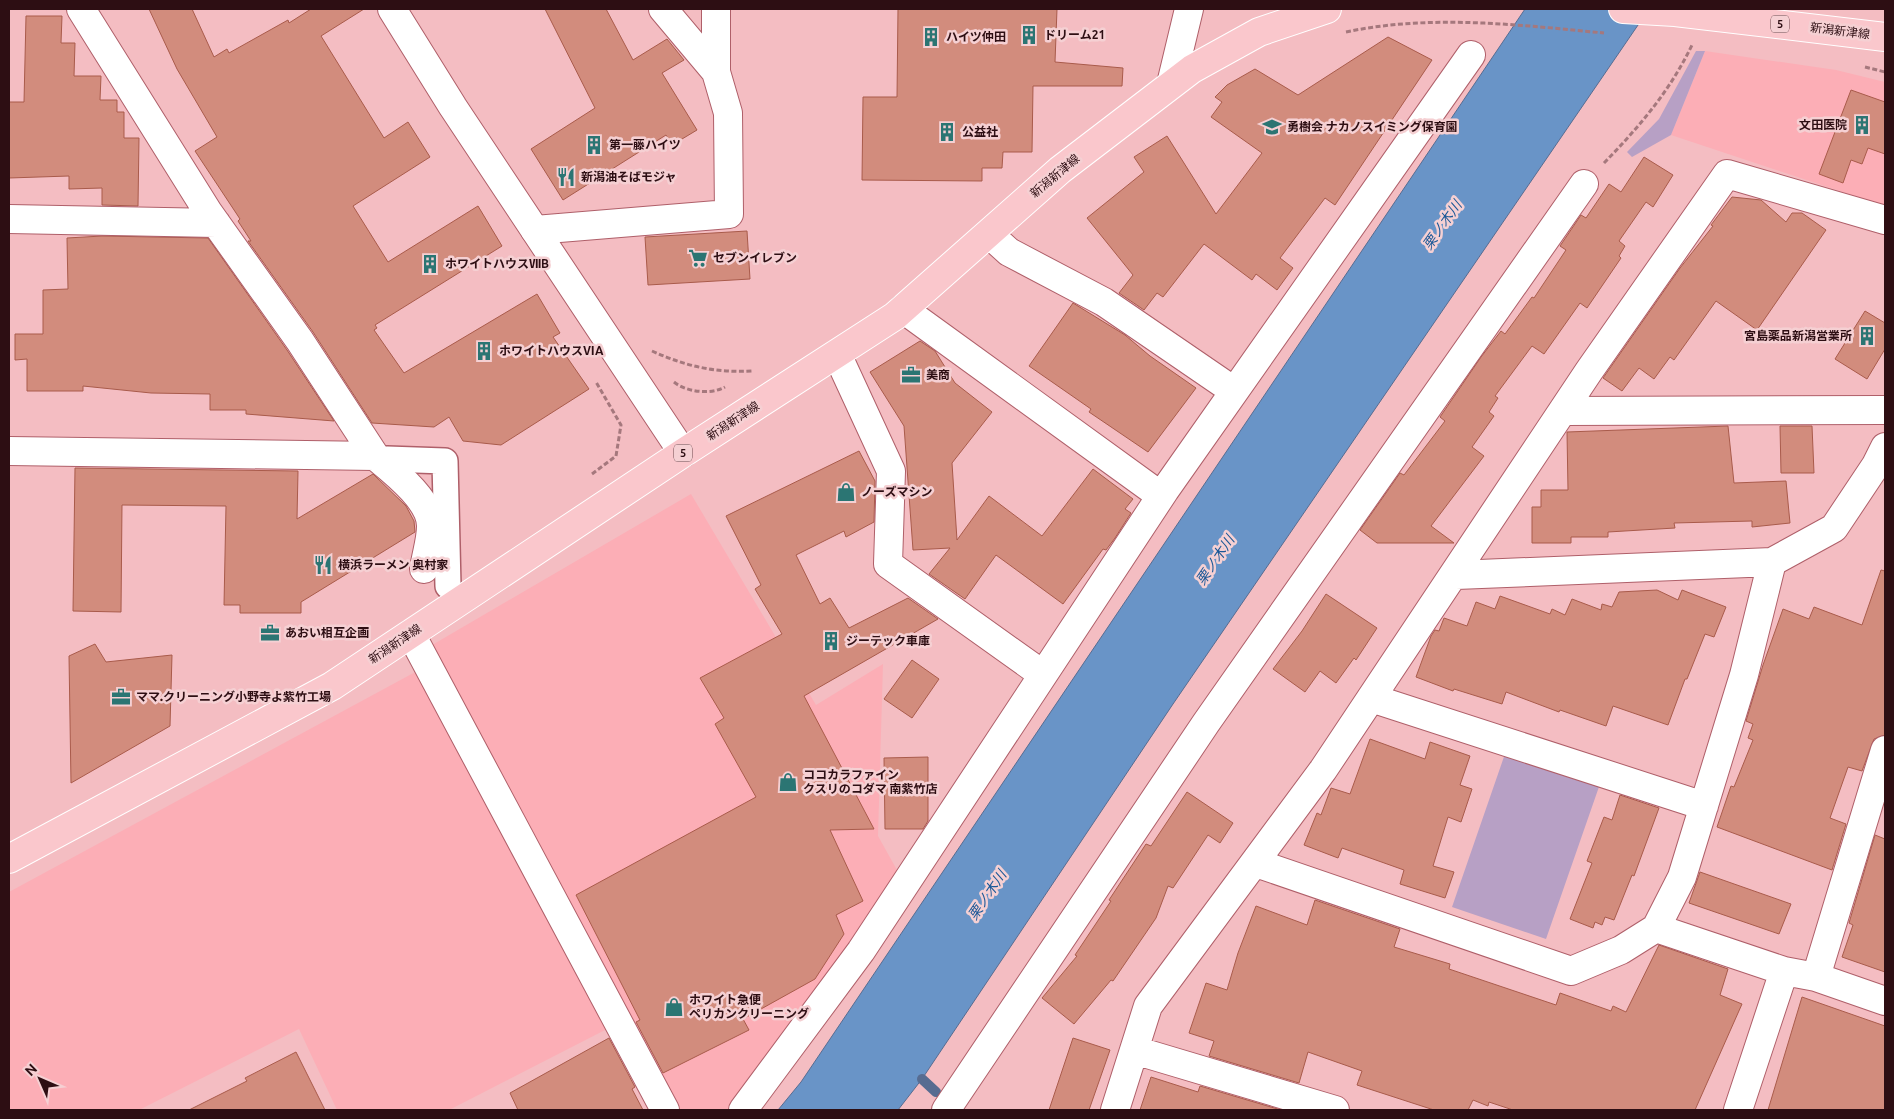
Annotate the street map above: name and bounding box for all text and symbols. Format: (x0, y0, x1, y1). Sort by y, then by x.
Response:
road number: 5 (1771, 15, 1789, 32)
street label: 新潟新津線 (1809, 20, 1871, 41)
building icon: ドリーム21 (1018, 24, 1040, 46)
building icon: ハイツ仲田 (920, 26, 942, 48)
place label: ドリーム21 (1044, 28, 1105, 41)
place label: ハイツ仲田 (946, 30, 1006, 43)
building icon: 文田医院 (1851, 114, 1873, 136)
school or university icon: 勇樹会 ナカノスイミング保育園 (1261, 116, 1283, 138)
place label: 文田医院 (1799, 118, 1847, 131)
place label: 勇樹会 ナカノスイミング保育園 (1287, 120, 1458, 133)
building icon: 公益社 (936, 121, 958, 143)
place label: 公益社 (962, 125, 998, 138)
building icon: 第一藤ハイツ (583, 134, 605, 156)
place label: 第一藤ハイツ (609, 138, 681, 151)
street label: 新潟新津線 (1028, 151, 1082, 200)
restaurant icon: 新潟油そばモジャ (555, 166, 577, 188)
place label: 新潟油そばモジャ (581, 170, 676, 183)
water label: 栗ノ木川 (1419, 196, 1466, 253)
supermarket icon: セブンイレブン (687, 247, 709, 269)
place label: セブンイレブン (713, 251, 797, 264)
building icon: ホワイトハウスⅦB (419, 253, 441, 275)
place label: ホワイトハウスⅦB (445, 257, 549, 270)
building icon: 宮島薬品新潟営業所 (1856, 325, 1878, 347)
place label: 宮島薬品新潟営業所 (1744, 329, 1852, 342)
building icon: ホワイトハウスⅥA (473, 340, 495, 362)
place label: ホワイトハウスⅥA (499, 344, 604, 357)
office icon: 美商 (900, 364, 922, 386)
place label: 美商 (926, 368, 950, 381)
street label: 新潟新津線 (704, 399, 761, 442)
road number: 5 (674, 444, 692, 462)
shop icon: ノーズマシン (835, 481, 857, 503)
place label: ノーズマシン (861, 485, 932, 498)
water label: 栗ノ木川 (1193, 531, 1238, 588)
restaurant icon: 横浜ラーメン 奥村家 (312, 554, 334, 576)
place label: 横浜ラーメン 奥村家 (338, 558, 448, 571)
street label: 新潟新津線 (366, 621, 423, 666)
office icon: あおい相互企画 (259, 622, 281, 644)
place label: あおい相互企画 (285, 626, 369, 639)
building icon: ジーテック車庫 (820, 630, 842, 652)
place label: ジーテック車庫 (846, 634, 930, 647)
office icon: ママ.クリーニング小野寺よ紫竹工場 (110, 686, 132, 708)
place label: ママ.クリーニング小野寺よ紫竹工場 (136, 690, 331, 703)
place label: ココカラファイン クスリのコダマ 南紫竹店 (803, 768, 938, 795)
shop icon: ココカラファイン クスリのコダマ 南紫竹店 (777, 771, 799, 793)
water label: 栗ノ木川 (965, 866, 1010, 923)
place label: ホワイト急便 ペリカンクリーニング (689, 993, 809, 1020)
shop icon: ホワイト急便 ペリカンクリーニング (663, 996, 685, 1018)
north arrow (15, 1054, 65, 1104)
text: N (21, 1060, 40, 1079)

